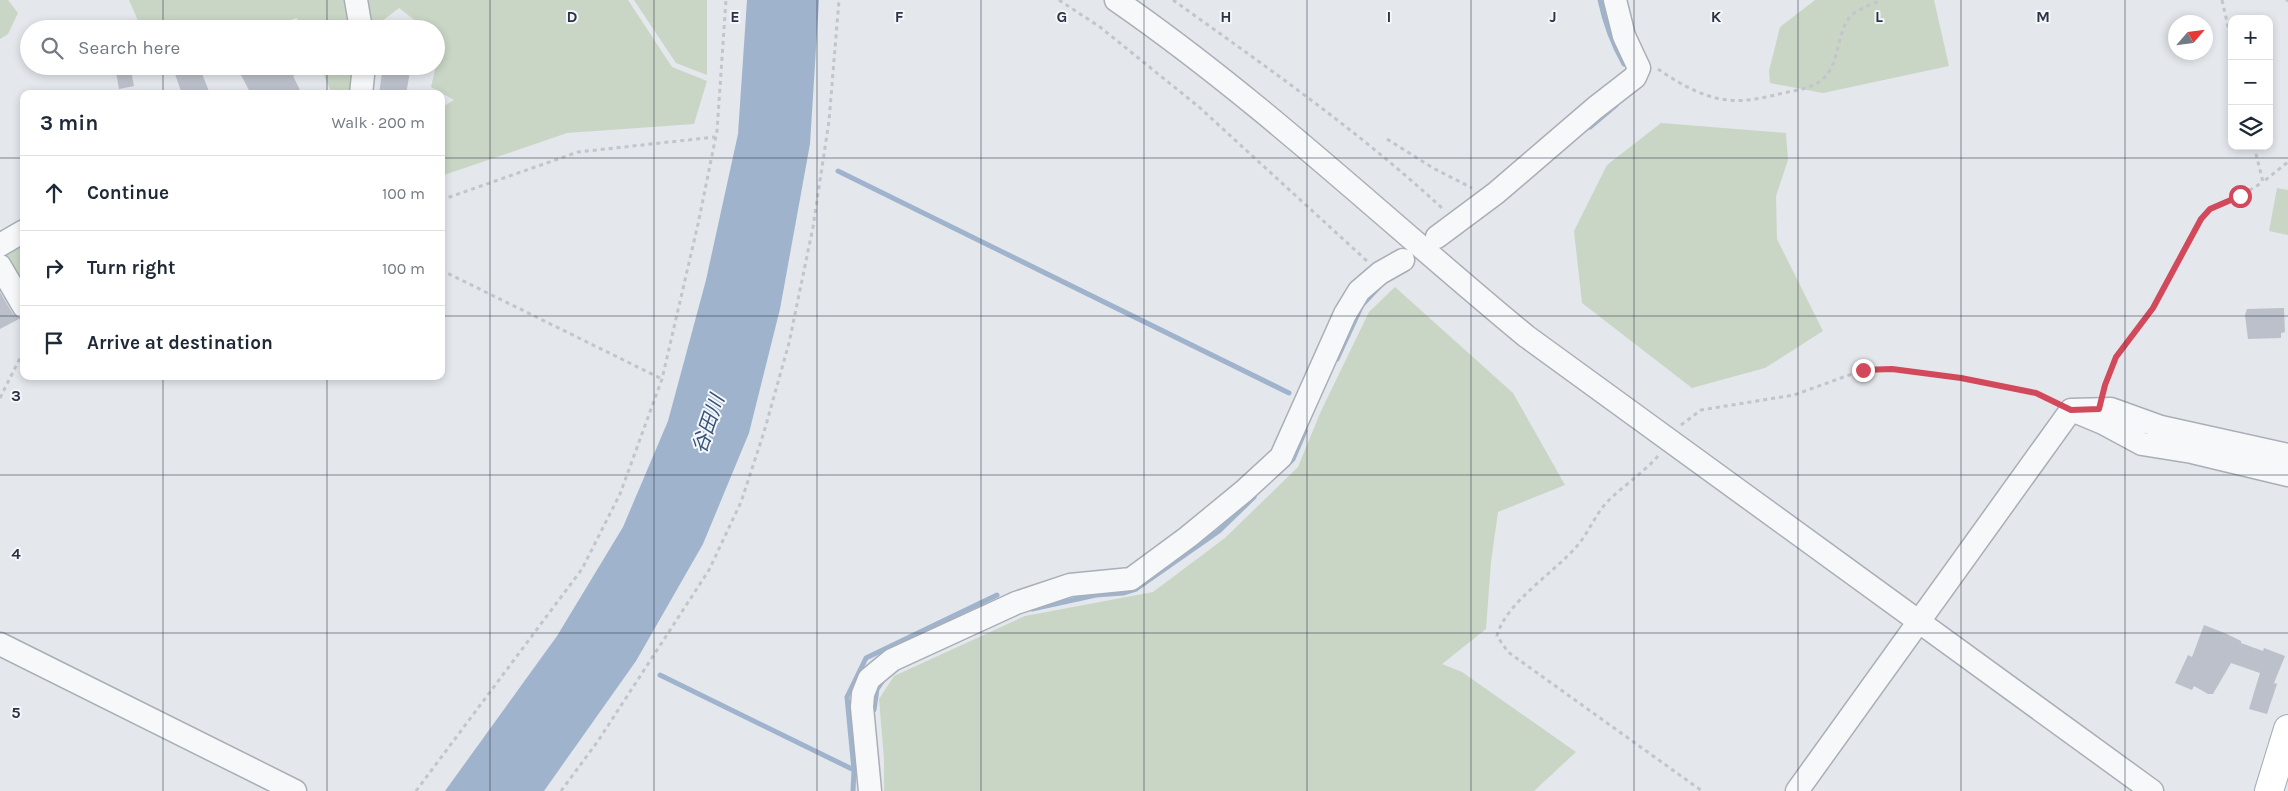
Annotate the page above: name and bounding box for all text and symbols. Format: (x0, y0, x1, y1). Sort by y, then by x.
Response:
text: D (567, 7, 578, 26)
text: E (730, 7, 740, 26)
text: F (895, 7, 904, 26)
text: G (1057, 7, 1067, 26)
text: H (1220, 7, 1232, 26)
text: I (1387, 7, 1391, 26)
text: J (1549, 7, 1557, 26)
text: K (1711, 7, 1722, 26)
text: L (1875, 7, 1883, 26)
text: M (2036, 7, 2050, 26)
north arrow (2168, 15, 2213, 60)
map controls (2228, 15, 2273, 150)
button: + (2228, 15, 2273, 60)
search box (20, 20, 445, 75)
icon: search (38, 34, 66, 62)
text: Search here (78, 37, 180, 59)
button: − (2228, 60, 2273, 105)
button: layers (2228, 105, 2273, 150)
text: 3 min (40, 111, 98, 135)
text: Walk · 200 m (331, 113, 425, 132)
icon: ahead (40, 179, 68, 207)
text: Continue (87, 182, 169, 204)
text: 100 m (382, 184, 425, 203)
route start (2229, 185, 2252, 208)
icon: right (40, 254, 68, 282)
text: Turn right (87, 257, 176, 279)
text: 100 m (382, 259, 425, 278)
icon: arrive (40, 329, 68, 357)
text: Arrive at destination (87, 332, 273, 354)
route end (1852, 359, 1875, 382)
text: 3 (11, 386, 21, 405)
water label: 谷田川 (688, 390, 730, 456)
text: 4 (11, 544, 21, 563)
text: 5 (11, 703, 21, 722)

